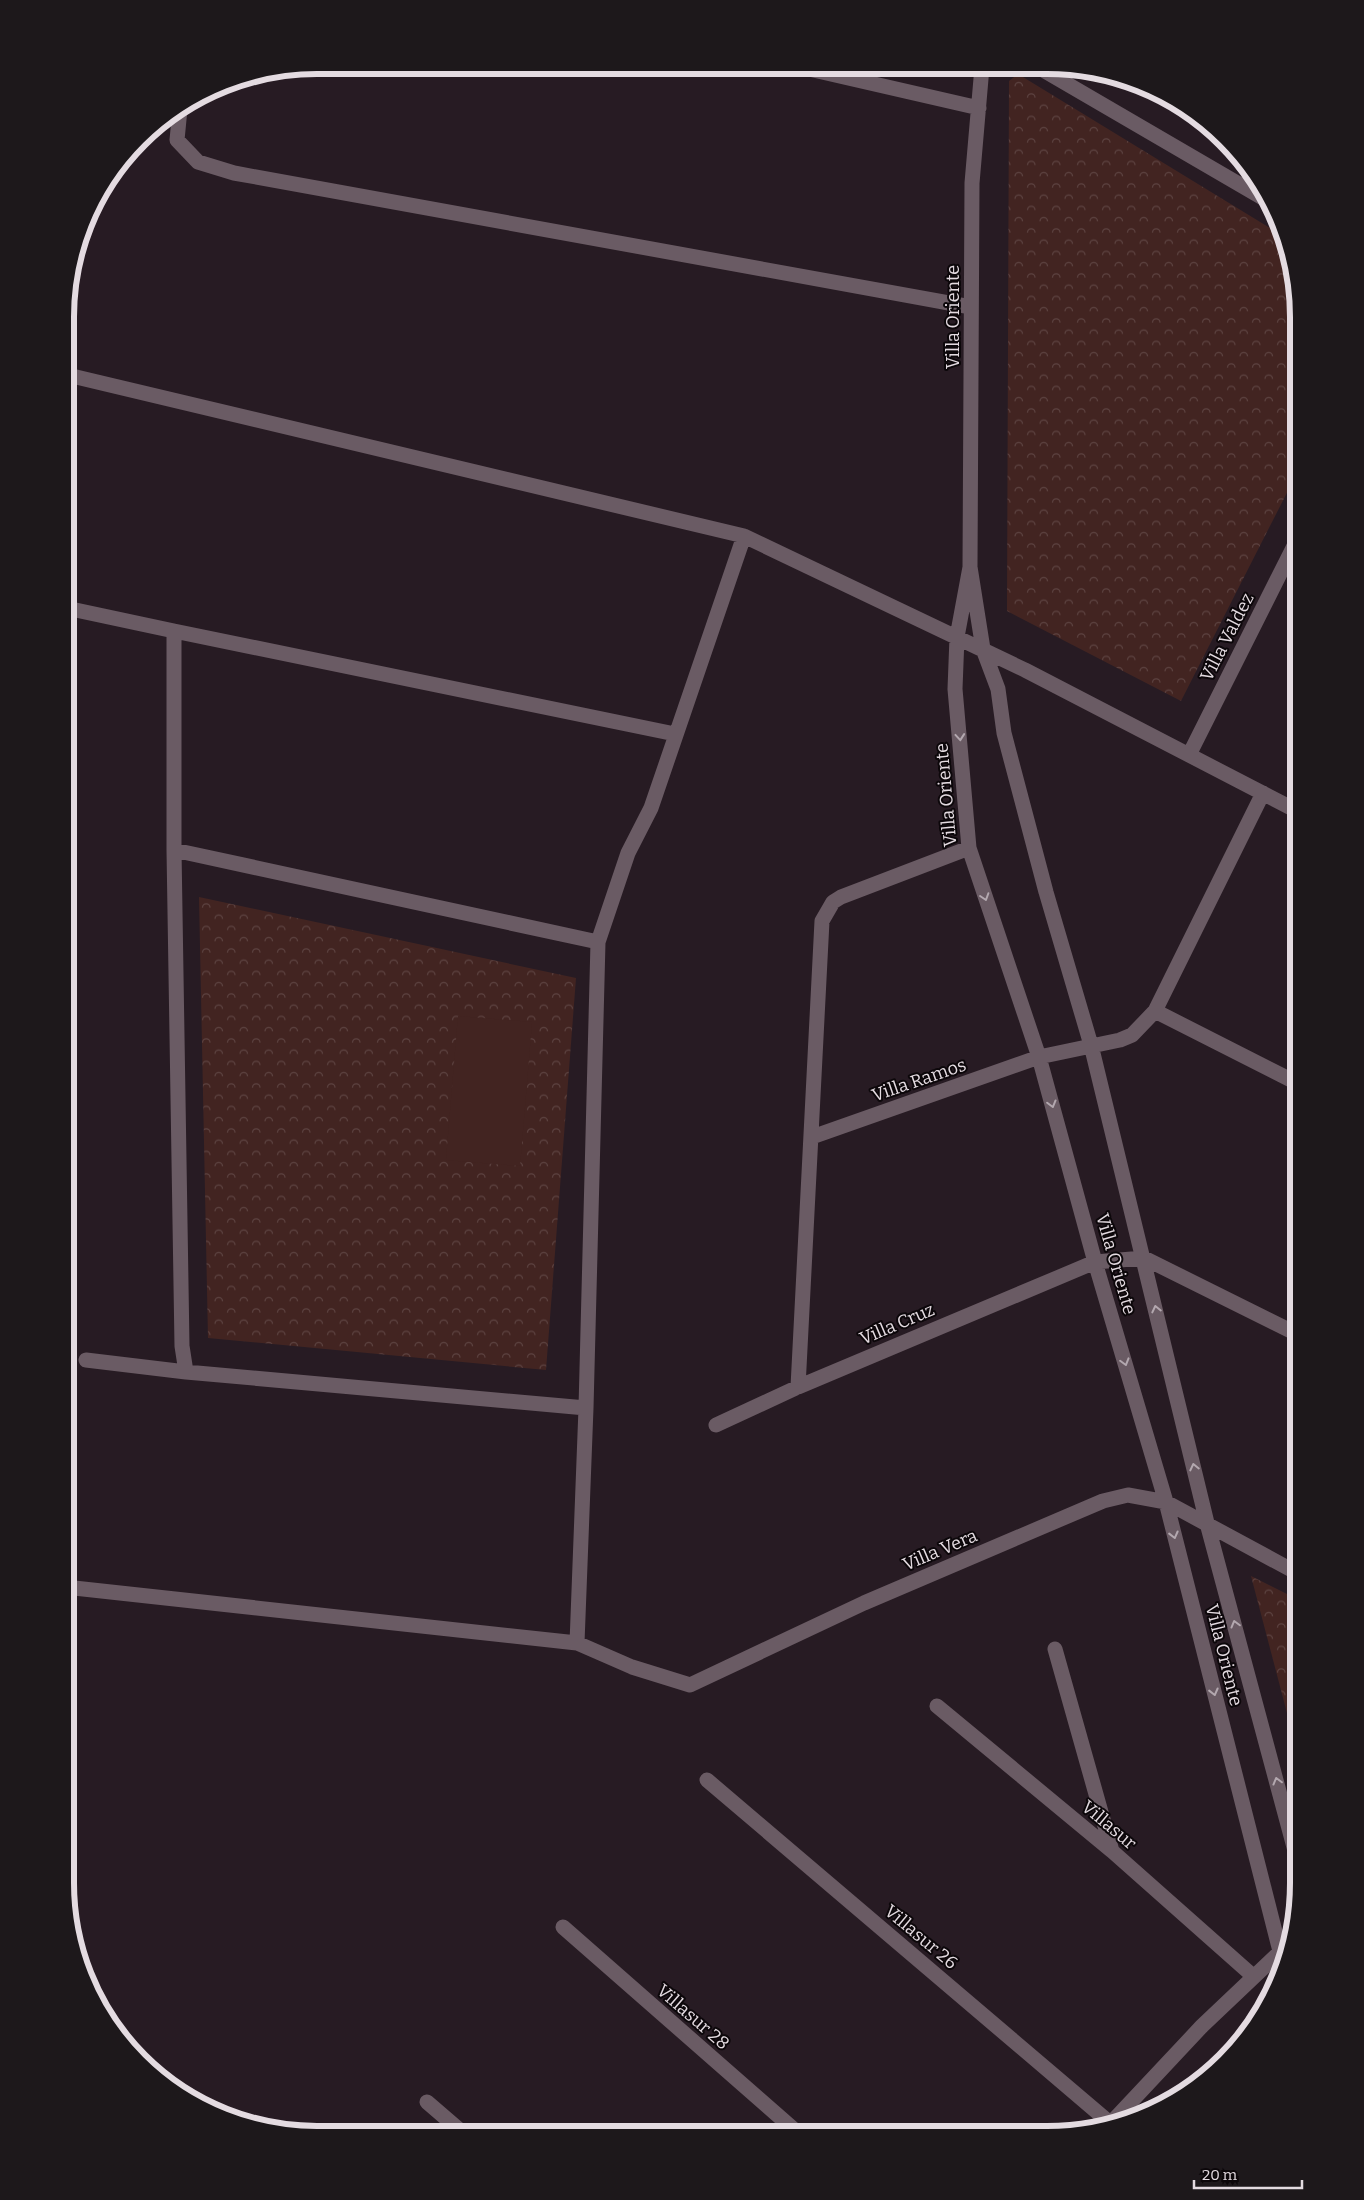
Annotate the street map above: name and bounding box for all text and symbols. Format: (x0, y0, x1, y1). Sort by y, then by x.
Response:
street label: Villa Oriente (942, 265, 964, 369)
street label: Villa Valdez (1195, 589, 1259, 685)
one-way arrow (954, 733, 965, 741)
street label: Villa Oriente (931, 742, 961, 848)
one-way arrow (979, 892, 989, 900)
street label: Villa Ramos (869, 1054, 969, 1106)
one-way arrow (1046, 1100, 1056, 1108)
street label: Villa Oriente (1091, 1211, 1141, 1317)
street label: Villa Cruz (856, 1298, 938, 1350)
one-way arrow (1151, 1304, 1162, 1313)
one-way arrow (1119, 1357, 1129, 1365)
one-way arrow (1189, 1463, 1200, 1472)
street label: Villa Vera (899, 1524, 981, 1576)
one-way arrow (1168, 1530, 1179, 1539)
street label: Villa Oriente (1201, 1602, 1247, 1708)
one-way arrow (1230, 1621, 1240, 1629)
one-way arrow (1208, 1688, 1219, 1697)
one-way arrow (1272, 1778, 1282, 1786)
street label: Villasur (1077, 1796, 1141, 1854)
street label: Villasur 26 (880, 1900, 962, 1974)
street label: Villasur 28 (652, 1980, 734, 2054)
scale bar (1194, 2158, 1302, 2190)
text: 20 m (1202, 2166, 1238, 2184)

